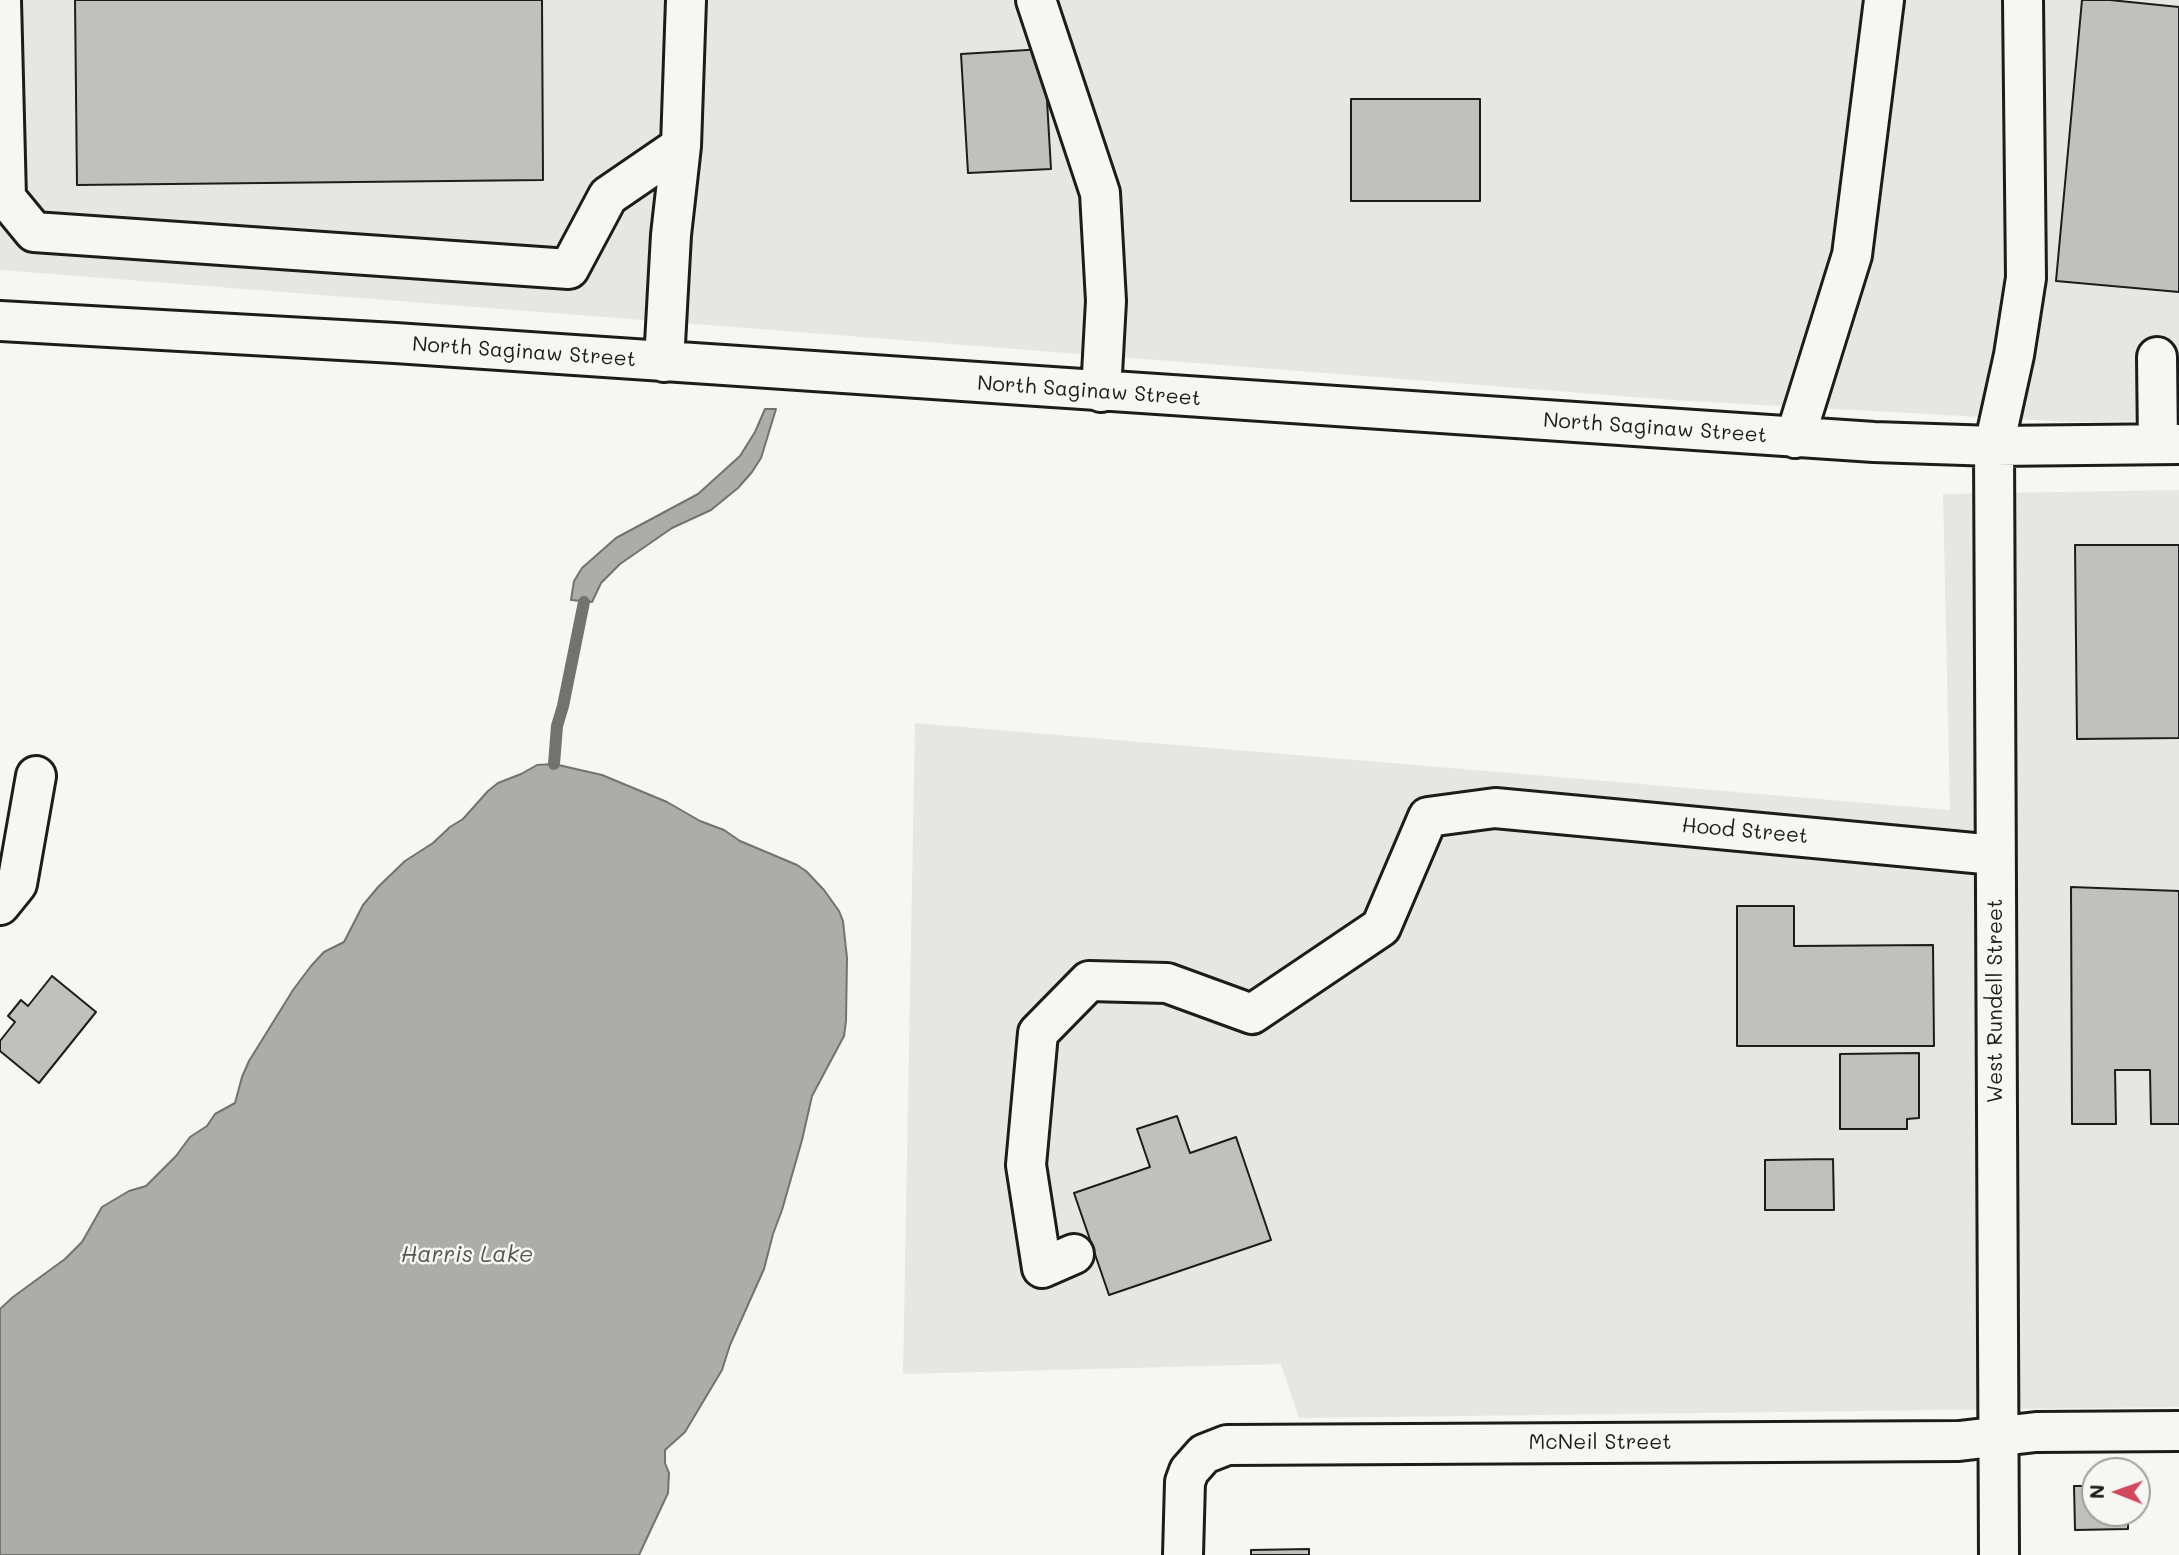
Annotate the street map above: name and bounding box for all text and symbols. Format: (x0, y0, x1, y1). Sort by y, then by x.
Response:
street label: North Saginaw Street (411, 332, 637, 372)
street label: North Saginaw Street (976, 371, 1202, 411)
street label: North Saginaw Street (1542, 408, 1768, 448)
street label: Hood Street (1681, 813, 1809, 849)
street label: West Rundell Street (1983, 899, 2009, 1103)
water label: Harris Lake (401, 1241, 533, 1269)
street label: McNeil Street (1529, 1430, 1671, 1456)
north arrow (2081, 1457, 2151, 1527)
text: N (2084, 1484, 2109, 1499)

